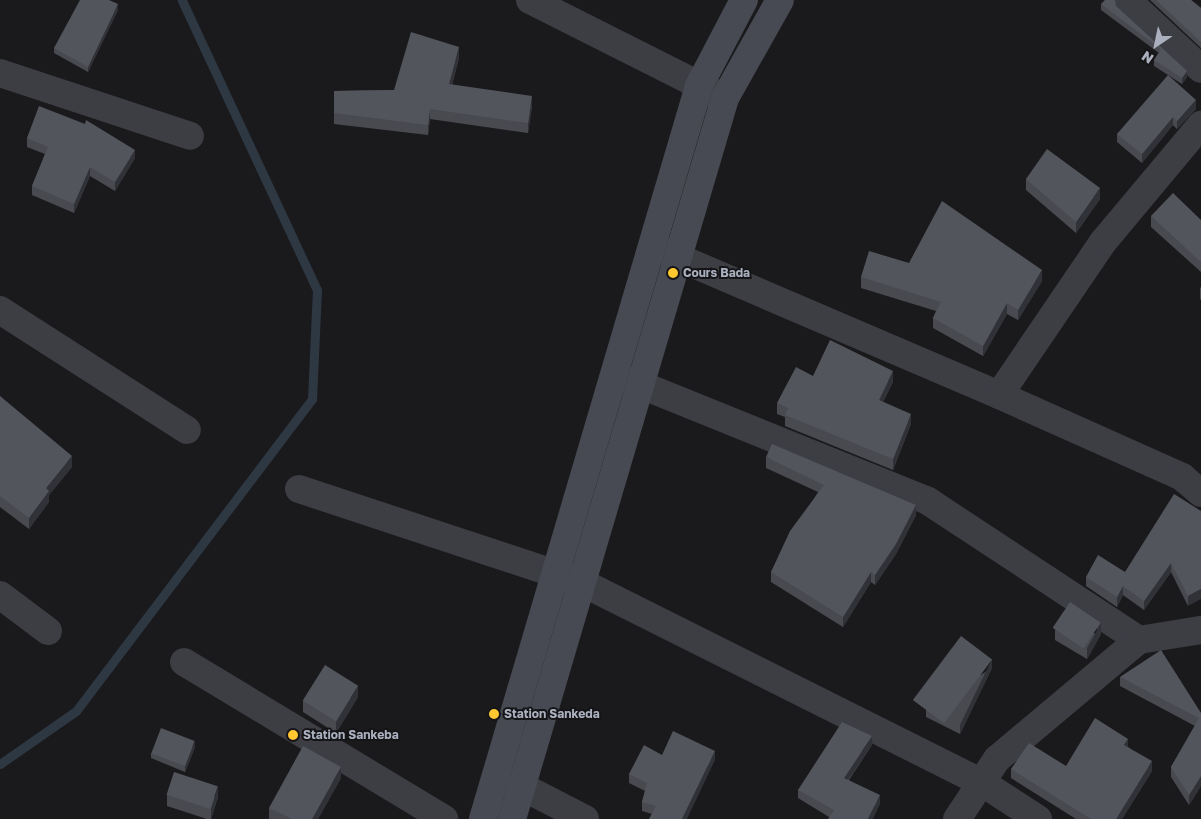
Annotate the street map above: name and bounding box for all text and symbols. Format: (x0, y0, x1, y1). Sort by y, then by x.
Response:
north arrow (1131, 20, 1181, 70)
text: N (1138, 48, 1157, 68)
place label: Cours Bada (683, 266, 750, 280)
marker: Cours Bada (667, 267, 679, 279)
place label: Station Sankeda (504, 707, 600, 721)
marker: Station Sankeda (488, 708, 500, 720)
place label: Station Sankeba (303, 728, 399, 742)
marker: Station Sankeba (287, 729, 299, 741)

